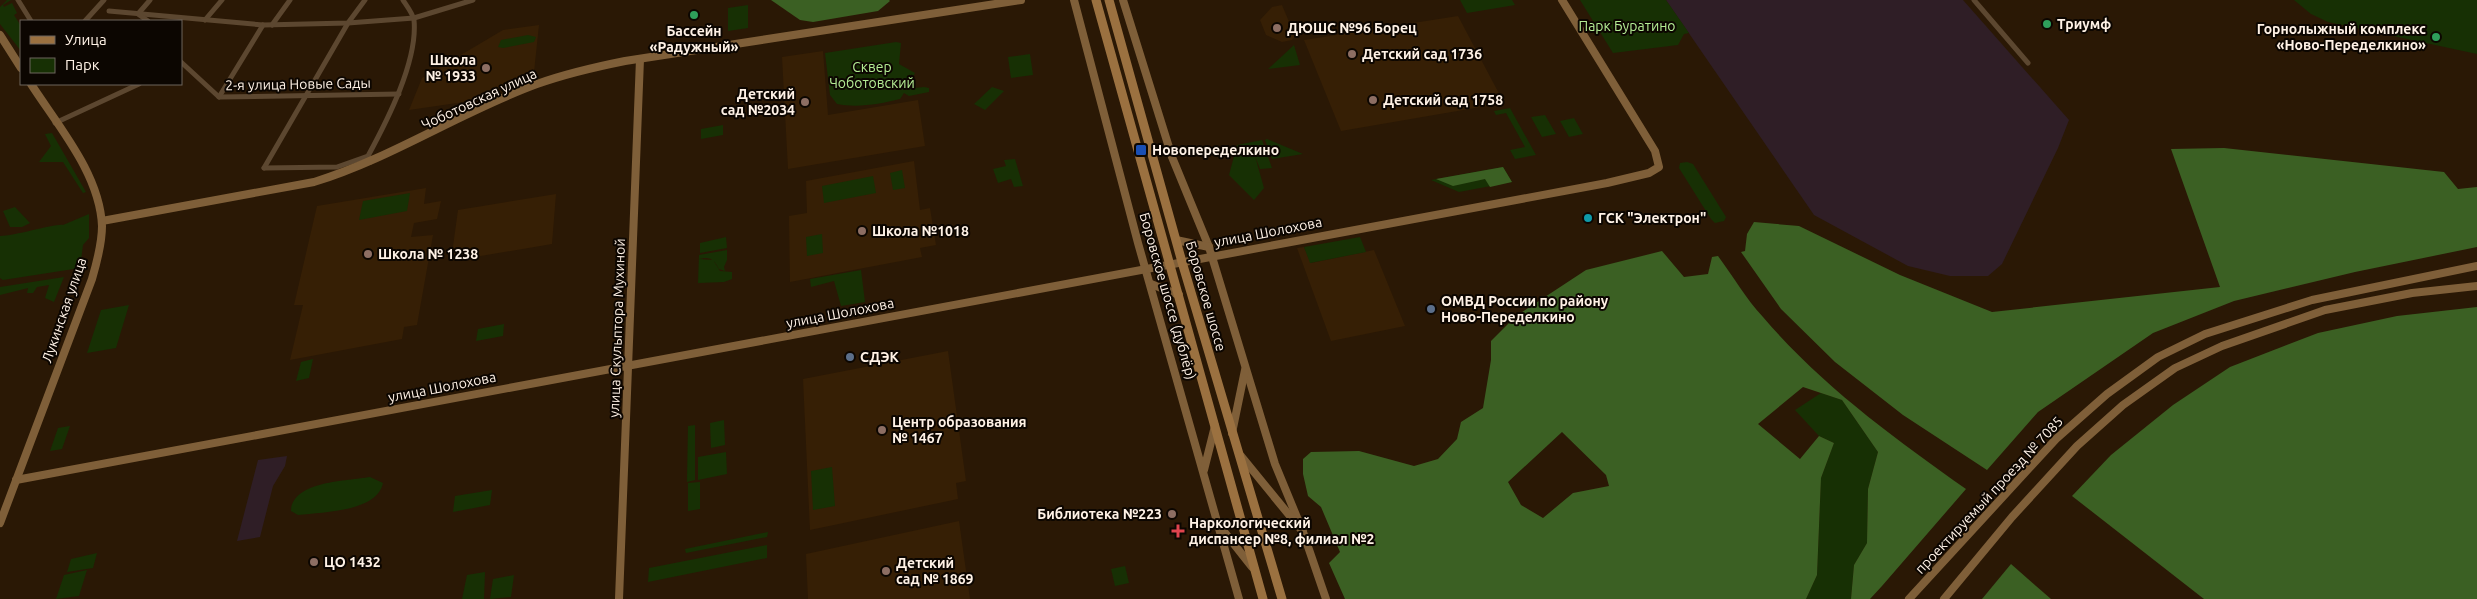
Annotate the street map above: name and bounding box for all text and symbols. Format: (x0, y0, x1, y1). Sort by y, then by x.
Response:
marker: Бассейн «Радужный» (688, 9, 700, 21)
place label: Триумф (2057, 16, 2111, 32)
park label: Парк Буратино (1578, 18, 1676, 34)
marker: Триумф (2041, 18, 2053, 30)
legend (20, 20, 182, 85)
place label: ДЮШС №96 Борец (1287, 20, 1417, 36)
place label: Горнолыжный комплекс «Ново-Переделкино» (2257, 21, 2426, 53)
marker: ДЮШС №96 Борец (1271, 22, 1283, 34)
place label: Бассейн «Радужный» (650, 23, 738, 55)
text: Улица (65, 31, 107, 48)
marker: Горнолыжный комплекс «Ново-Переделкино» (2430, 31, 2442, 43)
place label: Детский сад 1736 (1362, 46, 1482, 62)
marker: Детский сад 1736 (1346, 48, 1358, 60)
place label: Школа № 1933 (425, 52, 476, 84)
text: Парк (65, 56, 100, 73)
park label: Сквер Чоботовский (829, 59, 915, 91)
marker: Школа № 1933 (480, 62, 492, 74)
street label: Чоботовская улица (419, 65, 539, 133)
street label: 2-я улица Новые Сады (225, 75, 371, 93)
place label: Детский сад №2034 (721, 86, 795, 118)
place label: Детский сад 1758 (1383, 92, 1503, 108)
marker: Детский сад 1758 (1367, 94, 1379, 106)
marker: Детский сад №2034 (799, 96, 811, 108)
place label: Новопеределкино (1152, 142, 1279, 158)
marker: Новопеределкино (1134, 143, 1148, 157)
place label: ГСК "Электрон" (1598, 210, 1706, 226)
street label: Боровское шоссе (дублёр) (1136, 211, 1200, 381)
marker: ГСК "Электрон" (1582, 212, 1594, 224)
street label: улица Шолохова (1213, 214, 1323, 250)
place label: Школа №1018 (872, 223, 969, 239)
marker: Школа №1018 (856, 225, 868, 237)
street label: улица Скульптора Мухиной (606, 238, 628, 418)
street label: Боровское шоссе (1183, 239, 1229, 353)
place label: Школа № 1238 (378, 246, 478, 262)
marker: Школа № 1238 (362, 248, 374, 260)
street label: Лукинская улица (39, 255, 89, 365)
place label: ОМВД России по району Ново-Переделкино (1441, 293, 1609, 325)
street label: улица Шолохова (785, 295, 895, 331)
marker: ОМВД России по району Ново-Переделкино (1425, 303, 1437, 315)
place label: СДЭК (860, 349, 900, 365)
marker: СДЭК (844, 351, 856, 363)
street label: улица Шолохова (387, 369, 497, 405)
street label: проектируемый проезд № 7085 (1912, 413, 2066, 577)
place label: Центр образования № 1467 (892, 414, 1027, 446)
marker: Центр образования № 1467 (876, 424, 888, 436)
place label: Библиотека №223 (1037, 506, 1162, 522)
marker: Библиотека №223 (1166, 508, 1178, 520)
place label: Наркологический диспансер №8, филиал №2 (1189, 515, 1375, 547)
marker: Наркологический диспансер №8, филиал №2 (1171, 524, 1185, 538)
place label: ЦО 1432 (324, 554, 381, 570)
place label: Детский сад № 1869 (896, 555, 974, 587)
marker: ЦО 1432 (308, 556, 320, 568)
marker: Детский сад № 1869 (880, 565, 892, 577)

